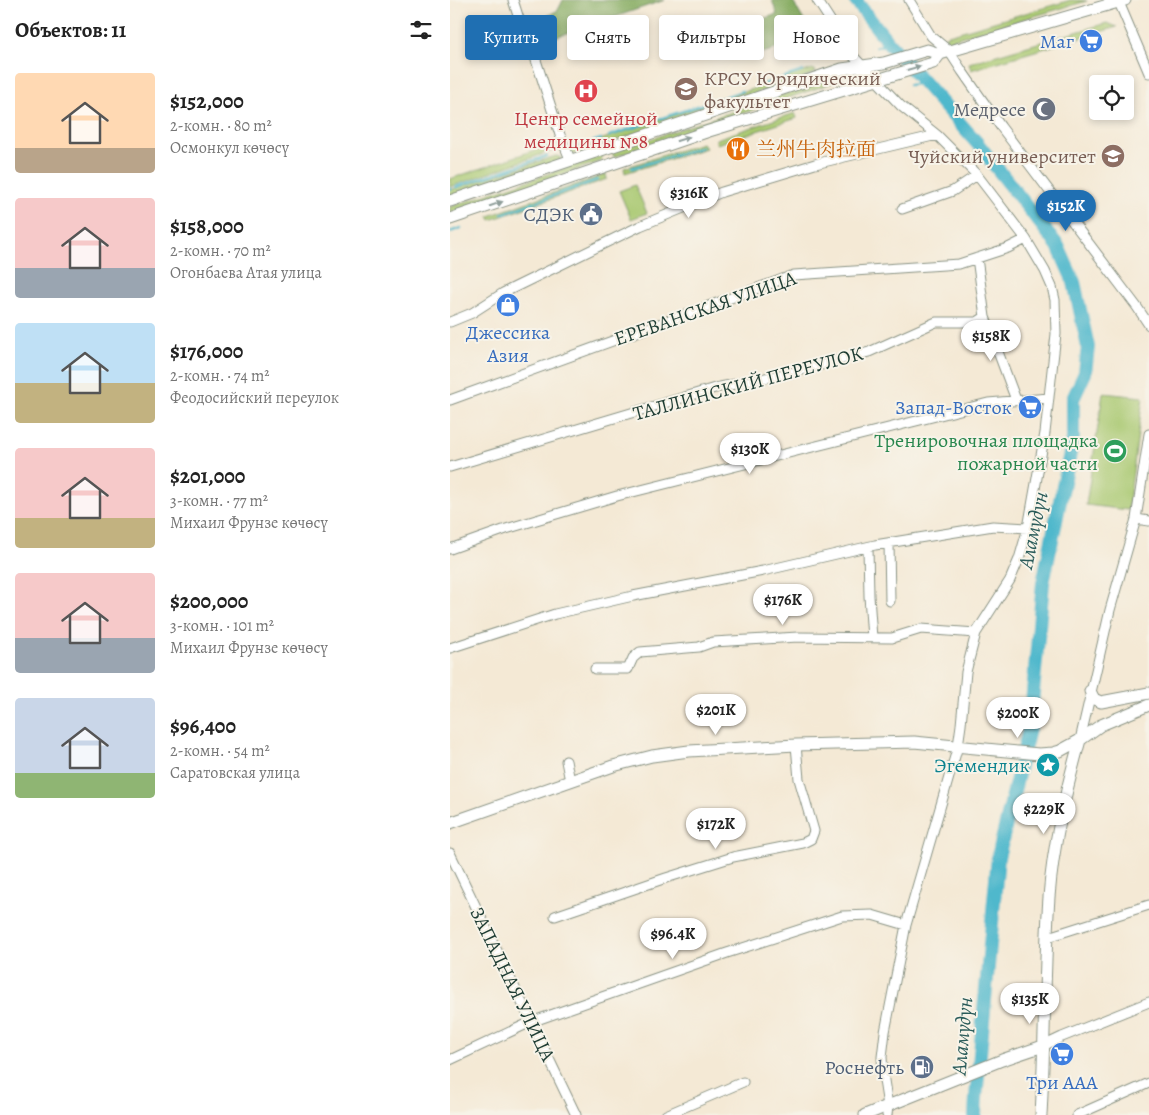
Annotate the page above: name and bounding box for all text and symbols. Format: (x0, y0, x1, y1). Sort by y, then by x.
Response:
chip: Купить (465, 15, 557, 60)
chip: Снять (567, 15, 649, 60)
chip: Фильтры (659, 15, 764, 60)
chip: Новое (774, 15, 858, 60)
text: Объектов: 11 (15, 16, 126, 44)
icon: filters (407, 16, 435, 44)
place label: Маг (1040, 28, 1075, 55)
supermarket icon: Маг (1078, 28, 1104, 54)
one-way arrow (906, 64, 921, 72)
place label: КРСУ Юридический факультет (704, 65, 881, 115)
map controls (1089, 75, 1134, 120)
button: locate (1089, 75, 1134, 120)
school or university icon: КРСУ Юридический факультет (673, 76, 699, 102)
hospital icon: Центр семейной медицины №8 (573, 78, 599, 104)
text: $152,000 (170, 87, 244, 115)
icon: home (55, 93, 115, 153)
place label: Медресе (953, 96, 1026, 123)
mosque icon: Медресе (1031, 96, 1057, 122)
place label: Центр семейной медицины №8 (514, 105, 658, 155)
text: 2-комн. · 80 m² (170, 115, 272, 137)
one-way arrow (676, 135, 691, 143)
restaurant icon: 兰州牛肉拉面 (725, 136, 751, 162)
place label: 兰州牛肉拉面 (756, 136, 876, 163)
text: Осмонкул көчөсү (170, 137, 289, 159)
place label: Чуйский университет (909, 143, 1096, 170)
school or university icon: Чуйский университет (1100, 143, 1126, 169)
pin: $316K (654, 176, 724, 219)
text: $316K (670, 182, 708, 204)
pin: $152K (1031, 190, 1101, 232)
text: $152K (1047, 195, 1085, 217)
one-way arrow (489, 199, 504, 207)
place label: СДЭК (524, 201, 574, 228)
public building icon: СДЭК (578, 201, 604, 227)
text: $158,000 (170, 212, 244, 240)
icon: home (55, 218, 115, 278)
text: 2-комн. · 70 m² (170, 240, 271, 262)
text: Огонбаева Атая улица (170, 262, 322, 284)
street label: ЕРЕВАНСКАЯ УЛИЦА (610, 265, 800, 352)
shop icon: Джессика Азия (495, 292, 521, 318)
place label: Джессика Азия (466, 319, 551, 369)
pin: $158K (956, 320, 1026, 362)
text: $158K (972, 325, 1010, 347)
text: $176,000 (170, 337, 243, 365)
street label: ТАЛЛИНСКИЙ ПЕРЕУЛОК (630, 340, 866, 427)
icon: home (55, 343, 115, 403)
text: 2-комн. · 74 m² (170, 365, 270, 387)
text: Феодосийский переулок (170, 387, 339, 409)
place label: Запад-Восток (895, 394, 1012, 421)
supermarket icon: Запад-Восток (1017, 394, 1043, 420)
place label: Тренировочная площадка пожарной части (874, 427, 1099, 477)
pin: $130K (715, 432, 785, 475)
text: $130K (731, 438, 769, 460)
sports icon: Тренировочная площадка пожарной части (1102, 438, 1128, 464)
text: $201,000 (170, 462, 245, 490)
icon: home (55, 468, 115, 528)
water label: Аламүдүн (1011, 489, 1055, 572)
text: 3-комн. · 77 m² (170, 490, 268, 512)
text: Михаил Фрунзе көчөсү (170, 512, 328, 534)
pin: $176K (748, 584, 818, 626)
text: $200,000 (170, 587, 248, 615)
text: $176K (764, 589, 802, 611)
icon: home (55, 593, 115, 653)
text: 3-комн. · 101 m² (170, 615, 274, 637)
text: Михаил Фрунзе көчөсү (170, 637, 328, 659)
pin: $201K (681, 694, 751, 736)
pin: $200K (983, 696, 1053, 739)
text: $201K (696, 699, 736, 721)
text: $200K (997, 702, 1039, 724)
text: $96,400 (170, 712, 236, 740)
icon: home (55, 718, 115, 778)
text: 2-комн. · 54 m² (170, 740, 270, 762)
place label: Эгемендик (934, 752, 1030, 779)
place icon: Эгемендик (1035, 752, 1061, 778)
text: Саратовская улица (170, 762, 300, 784)
pin: $229K (1009, 792, 1079, 835)
text: $229K (1024, 798, 1064, 820)
pin: $172K (681, 808, 751, 850)
text: $172K (697, 813, 735, 835)
street label: ЗАПАДНАЯ УЛИЦА (463, 903, 562, 1066)
pin: $96.4K (632, 918, 714, 960)
text: $96.4K (651, 923, 695, 945)
pin: $135K (995, 982, 1065, 1025)
text: $135K (1011, 988, 1049, 1010)
water label: Аламүдүн (945, 996, 979, 1077)
supermarket icon: Три ААА (1049, 1041, 1075, 1067)
place label: Роснефть (825, 1054, 904, 1081)
fuel station icon: Роснефть (909, 1054, 935, 1080)
place label: Три ААА (1026, 1069, 1098, 1096)

